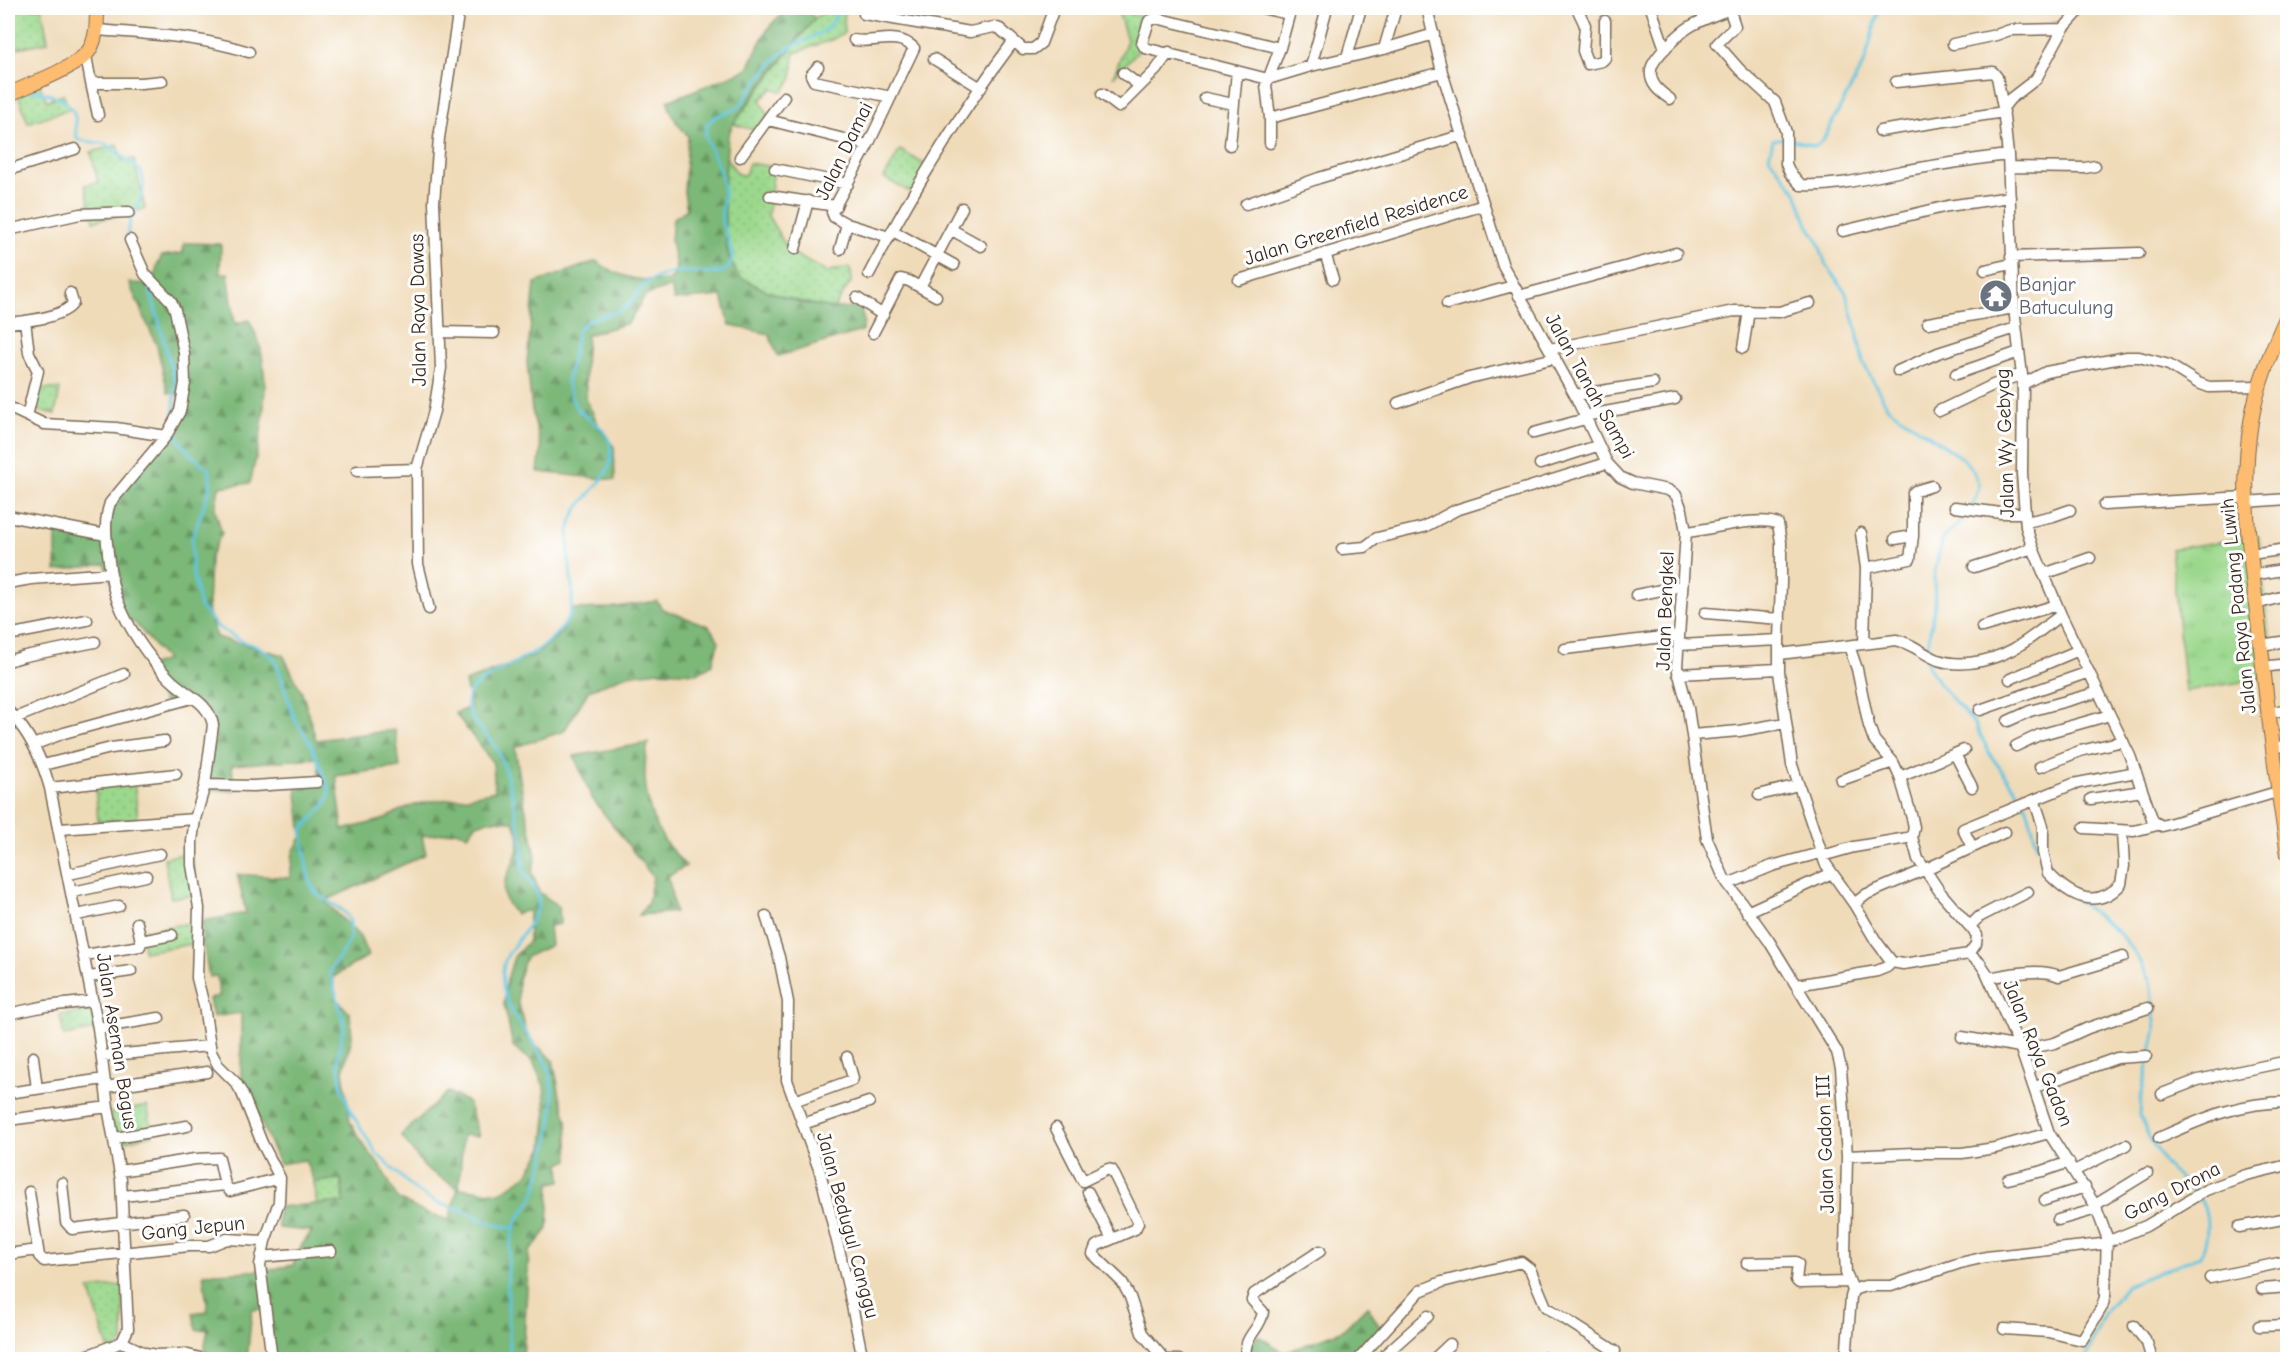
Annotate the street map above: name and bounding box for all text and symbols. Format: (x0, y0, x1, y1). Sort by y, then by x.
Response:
street label: Jalan Damai (810, 98, 878, 204)
street label: Jalan Greenfield Residence (1241, 180, 1471, 270)
street label: Jalan Raya Dawas (405, 233, 431, 387)
place label: Banjar Batuculung (2019, 273, 2114, 319)
temple icon: Banjar Batuculung (1978, 278, 2014, 314)
street label: Jalan Tanah Sampi (1541, 309, 1639, 463)
street label: Jalan Wy Gebyag (1991, 368, 2019, 518)
street label: Jalan Raya Padang Luwih (2215, 497, 2261, 715)
street label: Jalan Bengkel (1651, 551, 1679, 671)
street label: Jalan Aseman Bagus (92, 951, 142, 1131)
street label: Jalan Raya Gadon (1998, 976, 2078, 1130)
street label: Jalan Gadon III (1811, 1074, 1839, 1214)
street label: Jalan Bedugul Canggu (812, 1129, 884, 1321)
street label: Gang Drona (2120, 1157, 2224, 1225)
street label: Gang Jepun (140, 1211, 246, 1245)

